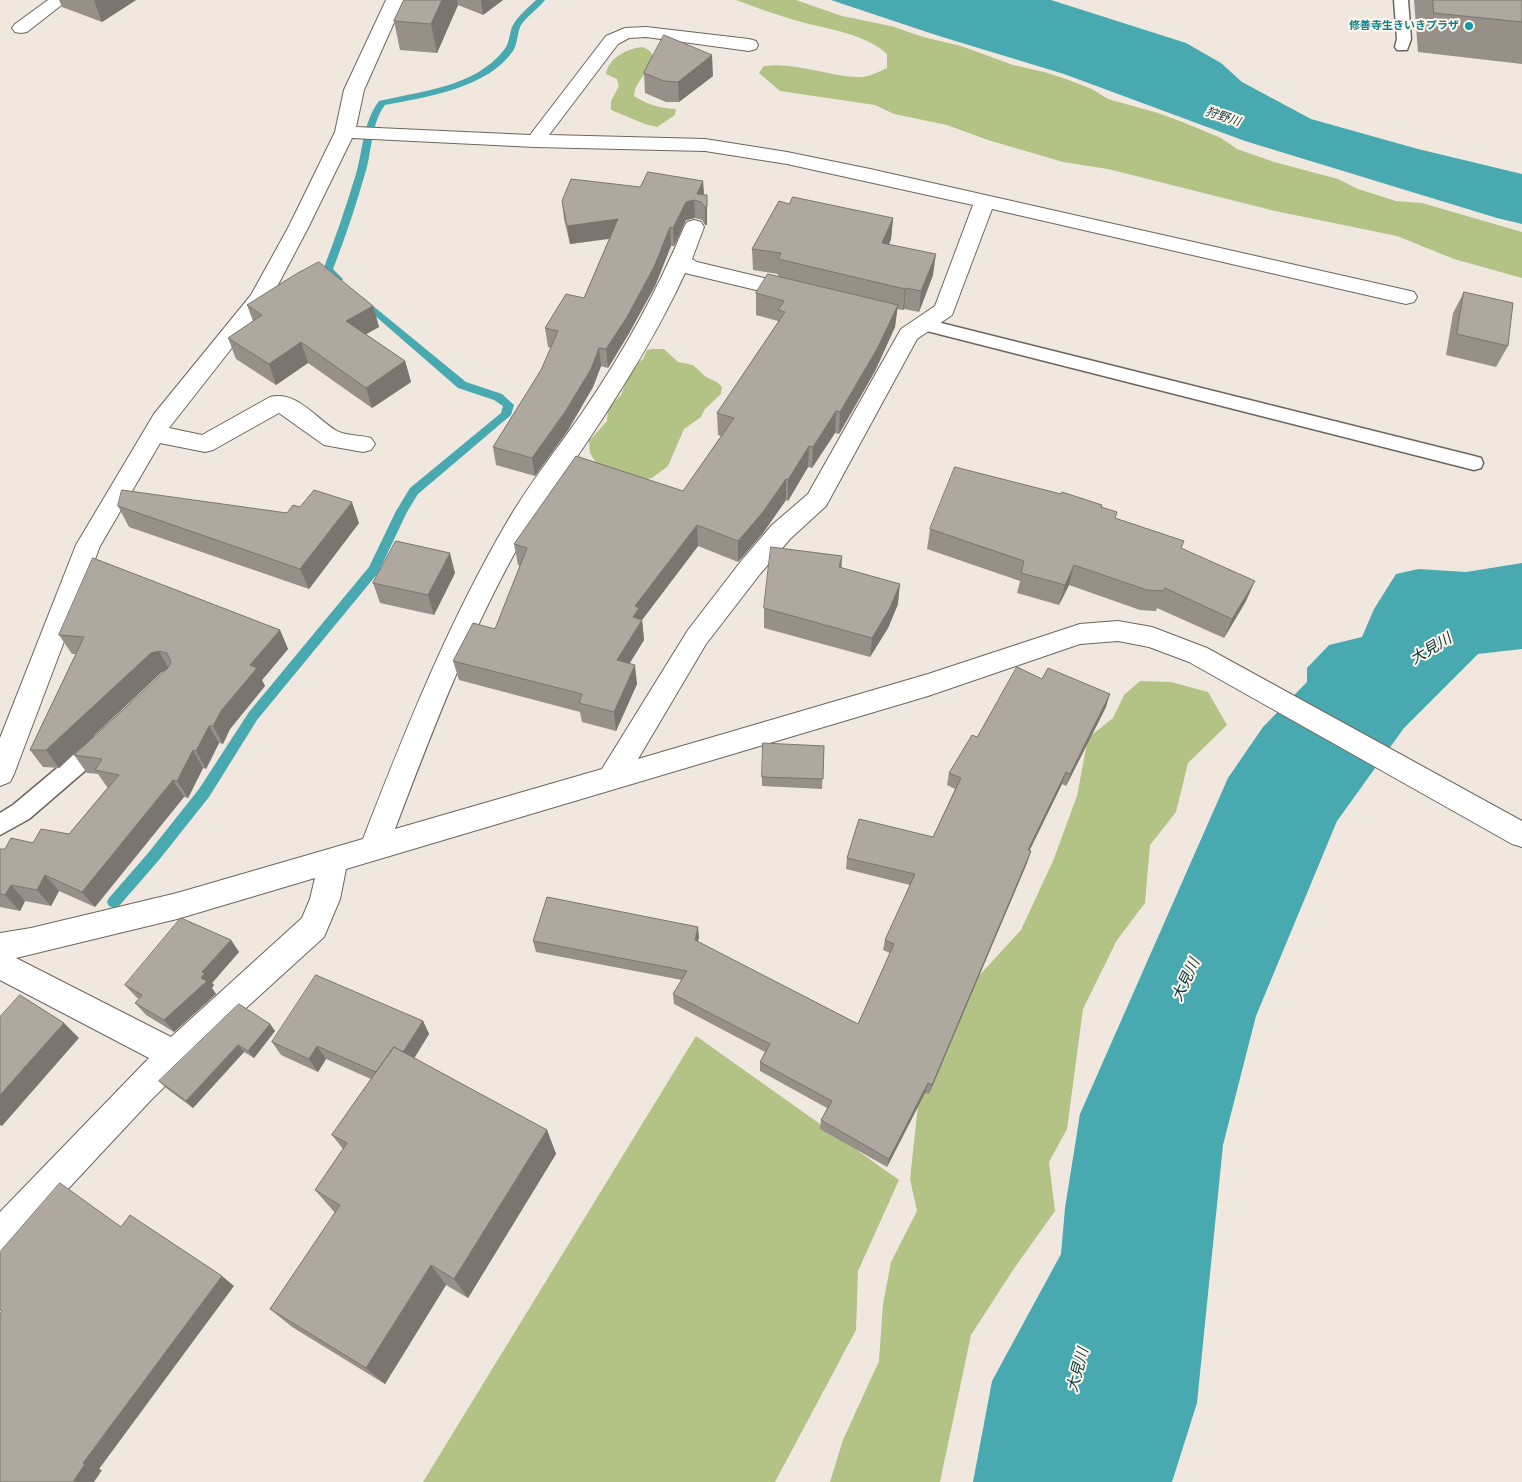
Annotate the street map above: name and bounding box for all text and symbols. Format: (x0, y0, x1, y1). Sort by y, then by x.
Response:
place label: 修善寺生きいきプラザ (1349, 19, 1459, 33)
marker: 修善寺生きいきプラザ (1463, 20, 1475, 32)
water label: 狩野川 (1204, 105, 1242, 129)
water label: 大見川 (1407, 630, 1455, 668)
water label: 大見川 (1168, 956, 1204, 1004)
water label: 大見川 (1063, 1346, 1093, 1394)

